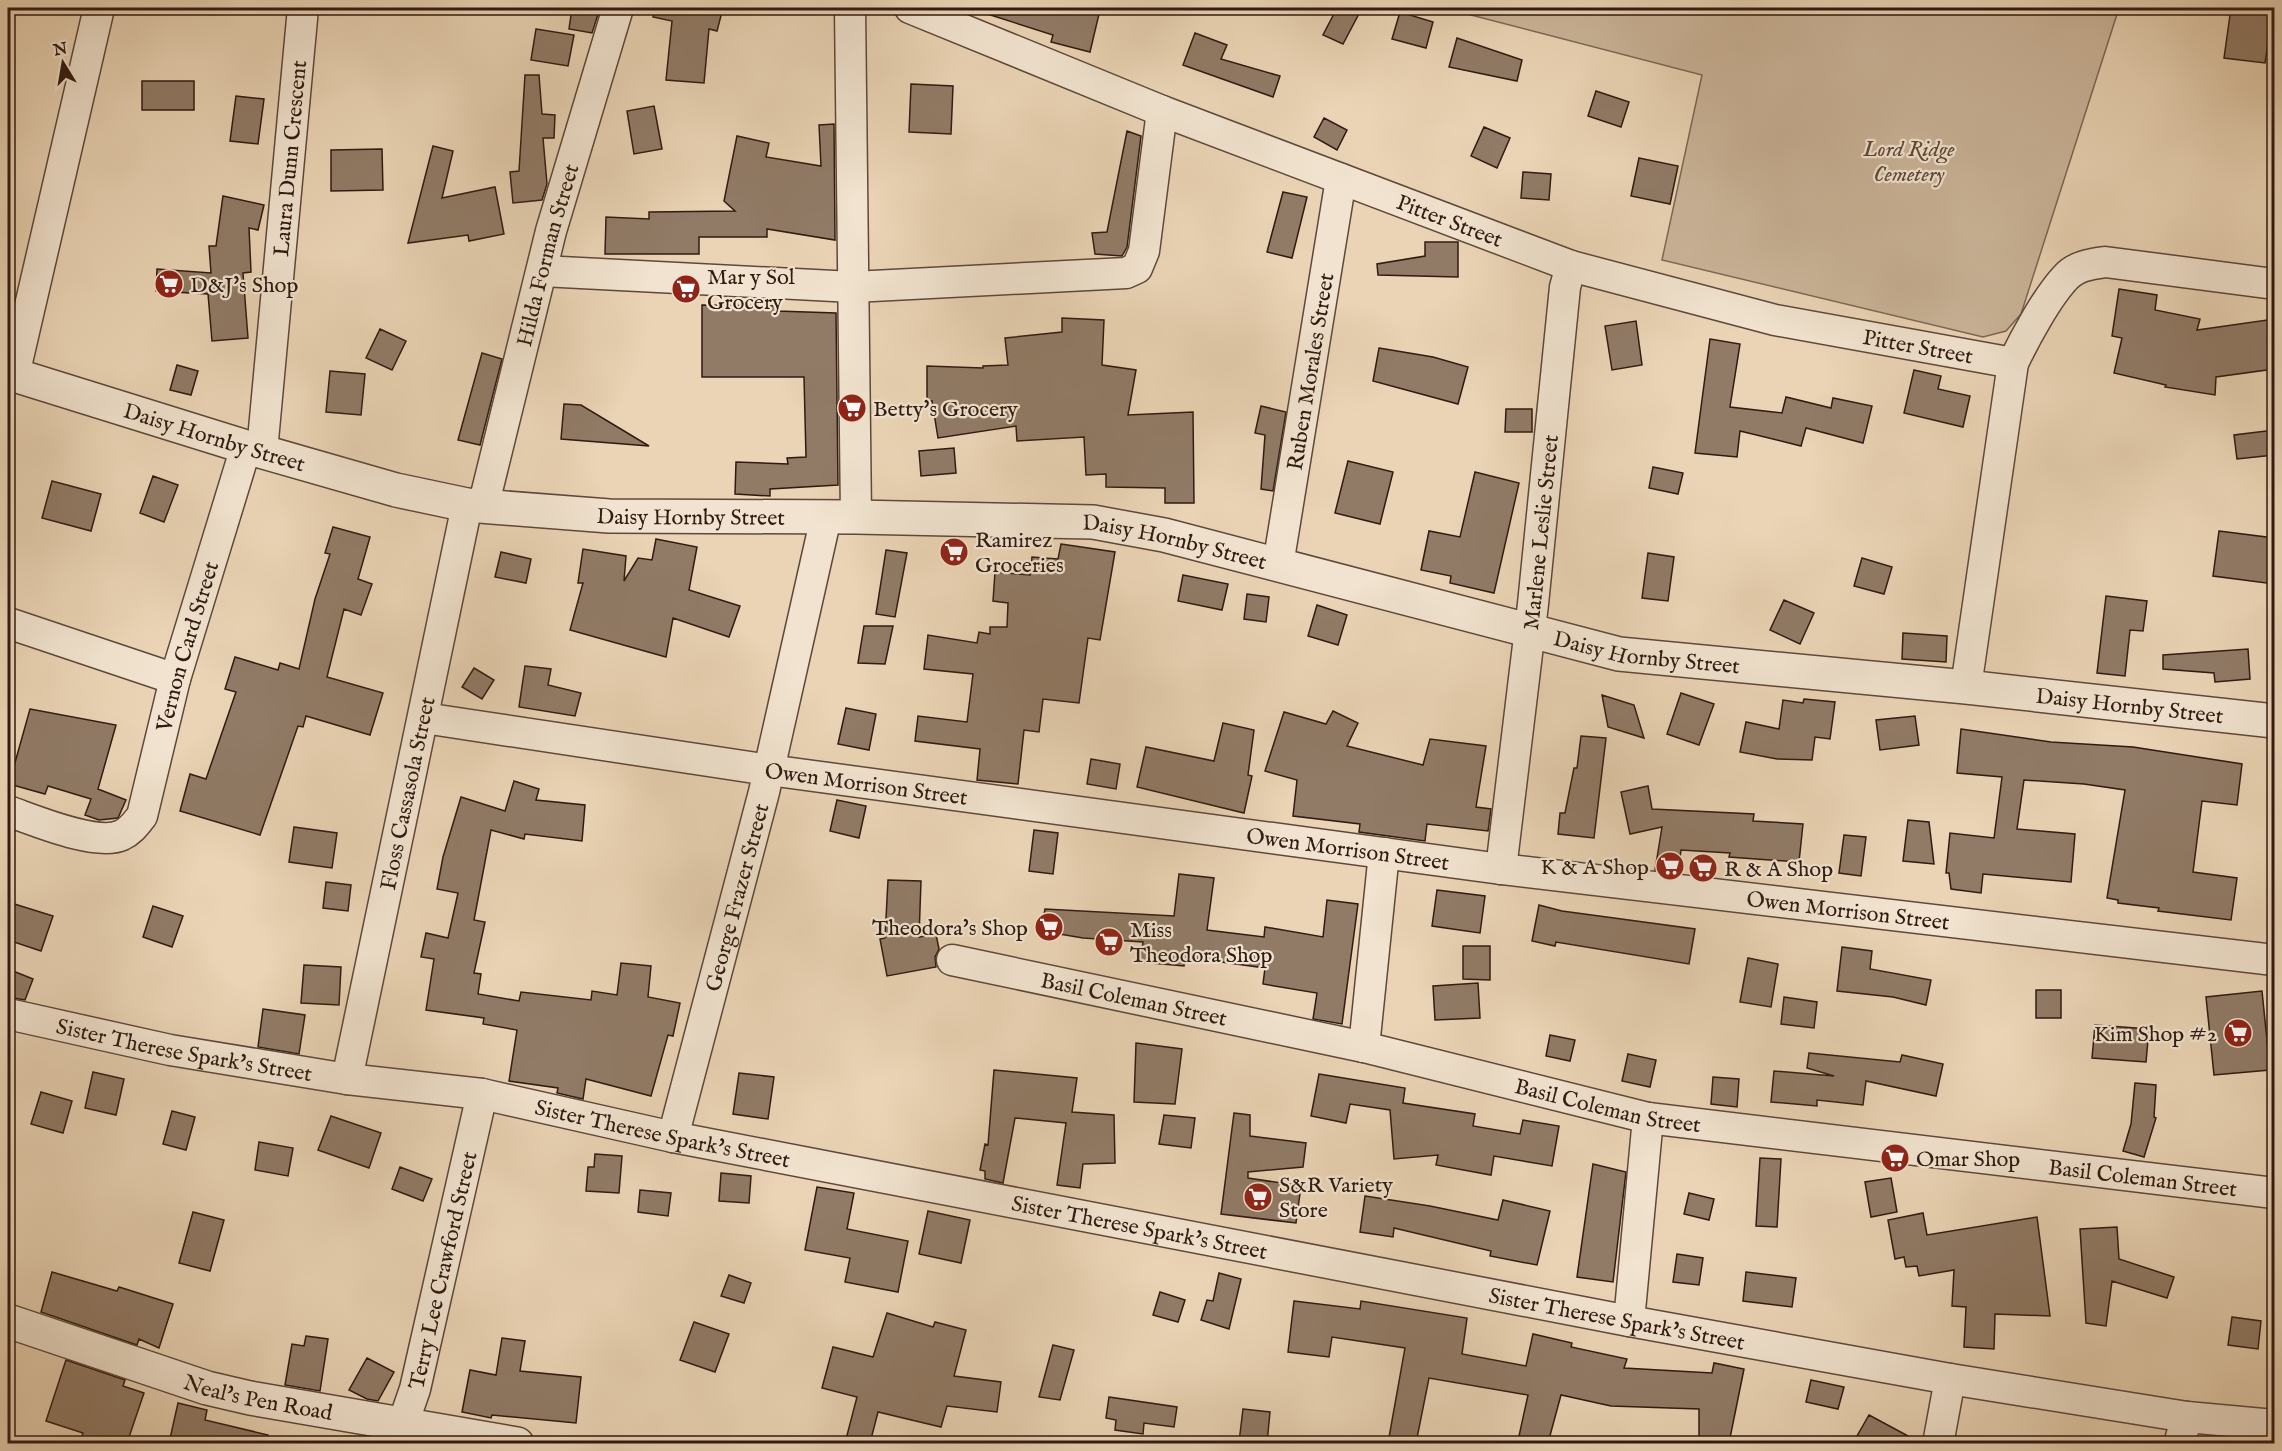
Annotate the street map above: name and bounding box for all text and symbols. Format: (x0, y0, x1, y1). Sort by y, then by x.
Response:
north arrow (33, 33, 93, 93)
text: N (51, 39, 69, 62)
street label: Laura Dunn Crescent (268, 59, 314, 258)
park label: Lord Ridge Cemetery (1862, 136, 1955, 189)
street label: Hilda Forman Street (511, 160, 587, 350)
street label: Pitter Street (1392, 189, 1507, 255)
place label: Mar y Sol Grocery (707, 264, 795, 317)
supermarket icon: D&J's Shop (153, 268, 185, 300)
street label: Ruben Morales Street (1282, 271, 1342, 473)
place label: D&J's Shop (190, 272, 298, 300)
supermarket icon: Mar y Sol Grocery (670, 273, 702, 305)
street label: Pitter Street (1860, 324, 1975, 372)
supermarket icon: Betty's Grocery (836, 392, 868, 424)
place label: Betty's Grocery (873, 396, 1018, 424)
street label: Daisy Hornby Street (120, 398, 308, 479)
street label: Marlene Leslie Street (1518, 433, 1566, 632)
street label: Daisy Hornby Street (595, 503, 785, 533)
street label: Daisy Hornby Street (1082, 510, 1270, 577)
place label: Ramirez Groceries (975, 527, 1064, 580)
supermarket icon: Ramirez Groceries (938, 536, 970, 568)
street label: Vernon Card Street (151, 558, 226, 736)
street label: Daisy Hornby Street (1550, 625, 1741, 681)
street label: Daisy Hornby Street (2034, 683, 2225, 731)
street label: Floss Cassasola Street (375, 694, 443, 893)
street label: Owen Morrison Street (763, 758, 970, 813)
street label: George Frazer Street (700, 800, 777, 995)
street label: Owen Morrison Street (1244, 823, 1451, 878)
supermarket icon: K & A Shop (1654, 850, 1686, 882)
supermarket icon: R & A Shop (1687, 852, 1719, 884)
place label: K & A Shop (1541, 854, 1649, 882)
place label: R & A Shop (1724, 856, 1833, 884)
street label: Owen Morrison Street (1745, 886, 1951, 938)
supermarket icon: Theodora's Shop (1033, 911, 1065, 943)
place label: Theodora's Shop (872, 915, 1028, 943)
place label: Miss Theodora Shop (1130, 917, 1272, 970)
supermarket icon: Miss Theodora Shop (1093, 926, 1125, 958)
street label: Basil Coleman Street (1038, 967, 1230, 1034)
street label: Sister Therese Spark's Street (53, 1013, 314, 1089)
supermarket icon: Kim Shop #2 (2222, 1017, 2254, 1049)
place label: Kim Shop #2 (2094, 1021, 2217, 1049)
street label: Basil Coleman Street (1511, 1073, 1703, 1140)
street label: Sister Therese Spark's Street (532, 1094, 793, 1175)
supermarket icon: Omar Shop (1879, 1142, 1911, 1174)
place label: Omar Shop (1916, 1146, 2020, 1174)
street label: Terry Lee Crawford Street (403, 1149, 485, 1392)
street label: Basil Coleman Street (2046, 1154, 2239, 1204)
place label: S&R Variety Store (1279, 1172, 1393, 1225)
supermarket icon: S&R Variety Store (1242, 1181, 1274, 1213)
street label: Sister Therese Spark's Street (1009, 1190, 1270, 1267)
street label: Sister Therese Spark's Street (1486, 1282, 1747, 1358)
street label: Neal's Pen Road (179, 1369, 335, 1428)

